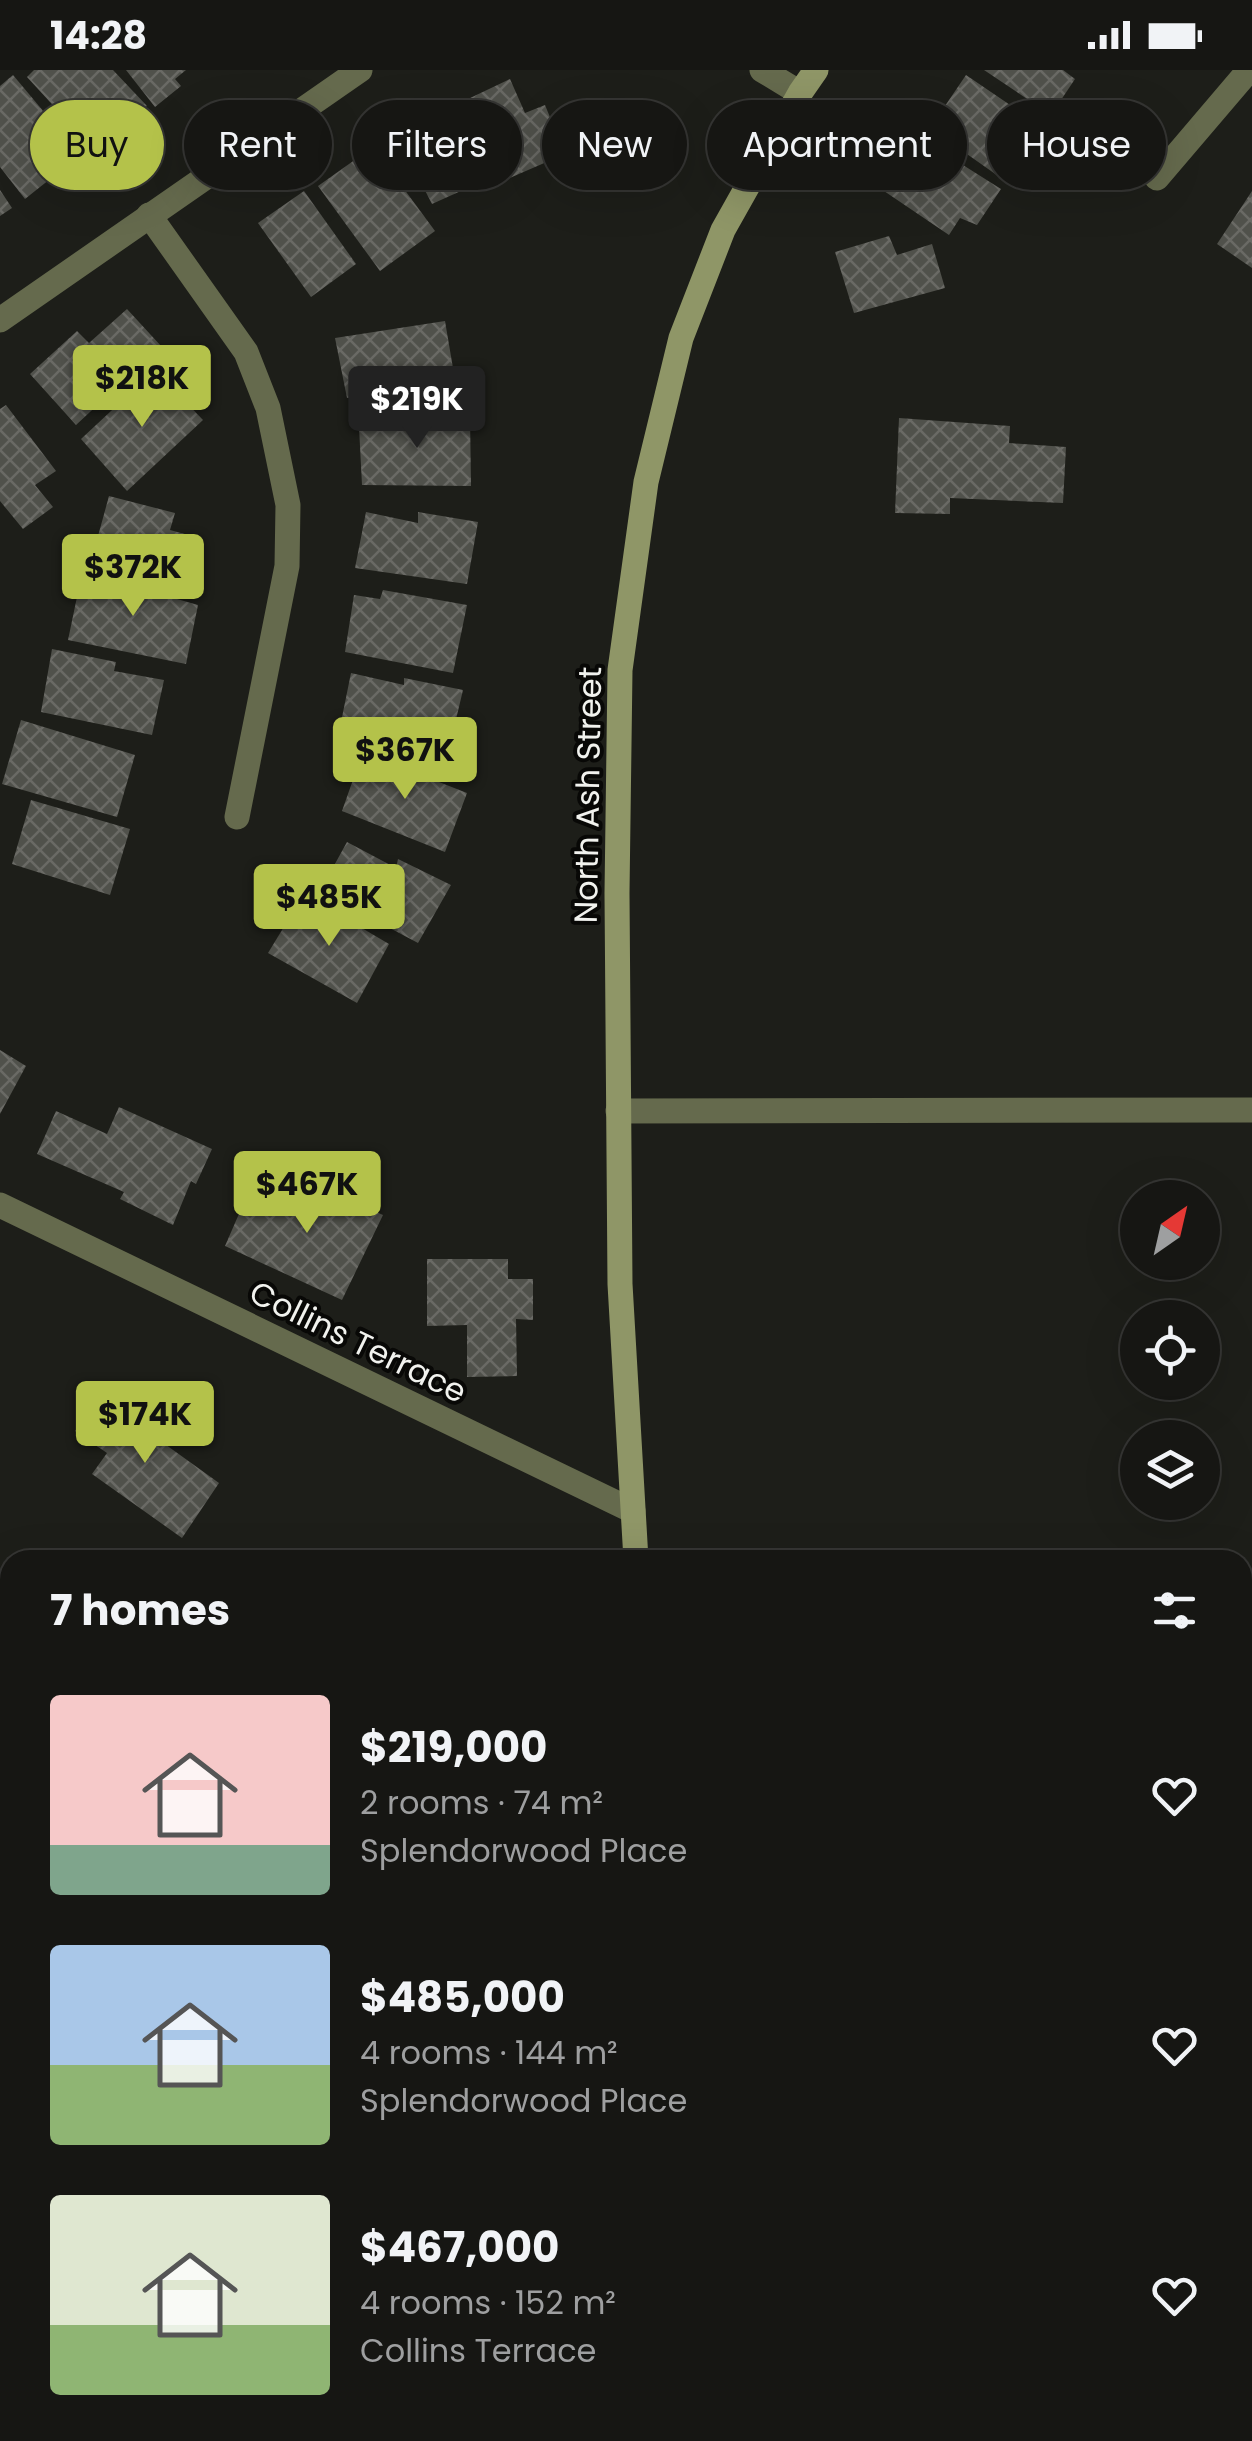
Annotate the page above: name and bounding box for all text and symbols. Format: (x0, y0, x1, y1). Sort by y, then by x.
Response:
text: 14:28 (50, 9, 147, 62)
chip: Buy (30, 100, 164, 190)
chip: Rent (184, 100, 332, 190)
chip: Filters (352, 100, 522, 190)
chip: New (542, 100, 687, 190)
chip: Apartment (707, 100, 967, 190)
chip: House (987, 100, 1166, 190)
pin: $218K (72, 345, 212, 430)
text: $218K (95, 355, 189, 400)
pin: $219K (347, 366, 487, 451)
text: $219K (370, 376, 464, 421)
pin: $372K (63, 534, 203, 619)
text: $372K (84, 544, 182, 589)
street label: North Ash Street (563, 666, 612, 924)
pin: $367K (335, 717, 475, 802)
text: $367K (355, 727, 455, 772)
pin: $485K (259, 864, 399, 949)
text: $485K (276, 874, 382, 919)
pin: $467K (237, 1151, 377, 1236)
text: $467K (256, 1161, 358, 1206)
north arrow (1120, 1180, 1220, 1280)
map controls (1120, 1180, 1220, 1520)
street label: Collins Terrace (242, 1270, 474, 1414)
button: locate (1120, 1300, 1220, 1400)
pin: $174K (75, 1381, 215, 1466)
text: $174K (98, 1391, 192, 1436)
button: layers (1120, 1420, 1220, 1520)
text: 7 homes (50, 1581, 230, 1640)
icon: filters (1147, 1583, 1202, 1638)
text: $219,000 (360, 1718, 547, 1777)
icon: home (130, 1735, 250, 1855)
icon: heart (1147, 1768, 1202, 1823)
text: 2 rooms · 74 m² (360, 1780, 603, 1825)
text: Splendorwood Place (360, 1828, 687, 1873)
text: $485,000 (360, 1968, 565, 2027)
icon: home (130, 1985, 250, 2105)
icon: heart (1147, 2018, 1202, 2073)
text: 4 rooms · 144 m² (360, 2030, 618, 2075)
text: Splendorwood Place (360, 2078, 687, 2123)
text: $467,000 (360, 2218, 560, 2277)
icon: home (130, 2235, 250, 2355)
icon: heart (1147, 2268, 1202, 2323)
text: 4 rooms · 152 m² (360, 2280, 616, 2325)
text: Collins Terrace (360, 2328, 596, 2373)

